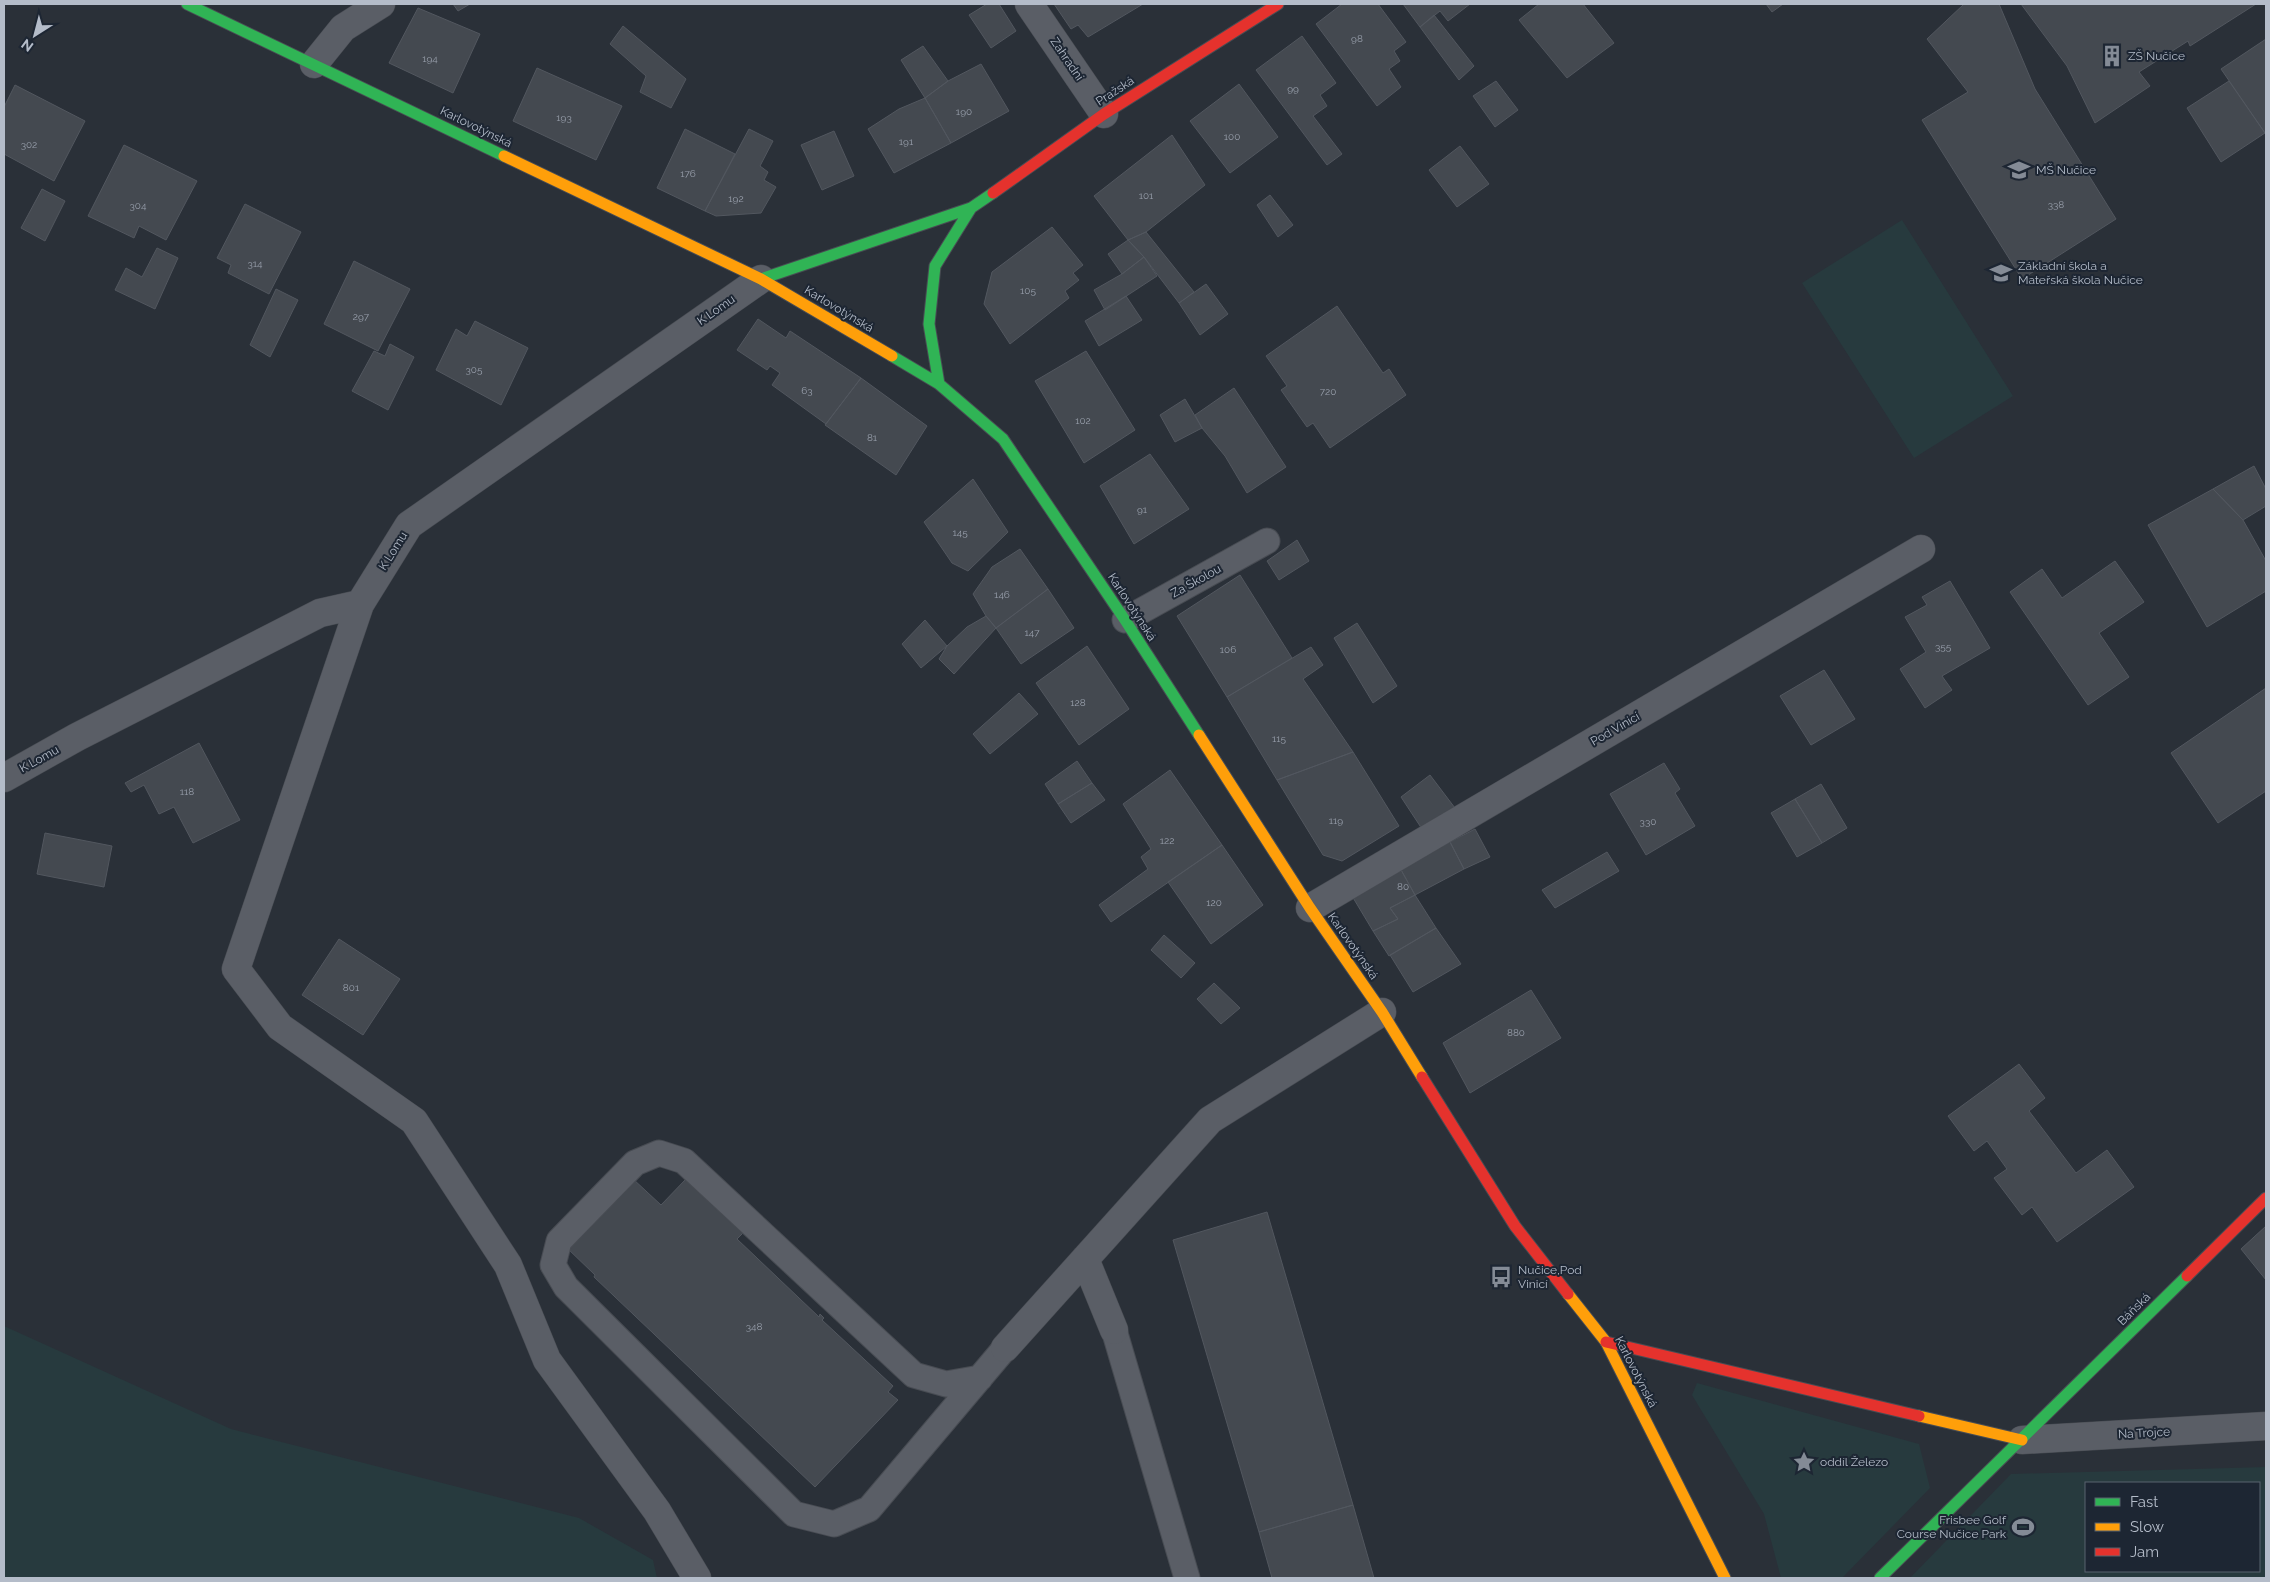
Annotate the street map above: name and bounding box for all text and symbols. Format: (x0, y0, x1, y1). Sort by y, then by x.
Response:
north arrow (10, 10, 60, 60)
house number: 98 (1351, 33, 1363, 44)
street label: Zahradní (1048, 35, 1087, 83)
text: N (18, 36, 36, 55)
building icon: ZŠ Nučice (2099, 43, 2125, 69)
place label: ZŠ Nučice (2128, 49, 2185, 63)
house number: 194 (422, 53, 438, 64)
street label: Pražská (1093, 73, 1137, 109)
house number: 99 (1287, 83, 1299, 94)
street label: Karlovotýnská (438, 104, 514, 150)
house number: 190 (956, 106, 972, 117)
house number: 193 (556, 112, 572, 123)
house number: 100 (1224, 131, 1240, 142)
house number: 191 (899, 136, 914, 147)
house number: 302 (21, 139, 37, 150)
school or university icon: MŠ Nučice (2006, 157, 2032, 183)
place label: MŠ Nučice (2036, 163, 2096, 177)
house number: 176 (680, 168, 696, 179)
house number: 101 (1139, 190, 1154, 201)
house number: 192 (728, 193, 744, 204)
house number: 338 (2048, 199, 2064, 210)
house number: 304 (130, 200, 147, 211)
house number: 314 (247, 258, 263, 269)
place label: Základní škola a Mateřská škola Nučice (2018, 259, 2143, 287)
school or university icon: Základní škola a Mateřská škola Nučice (1988, 260, 2014, 286)
street label: Karlovotýnská (802, 283, 876, 335)
house number: 105 (1020, 285, 1036, 296)
street label: K Lomu (694, 292, 738, 328)
house number: 297 (353, 311, 370, 322)
house number: 305 (466, 364, 483, 375)
house number: 63 (801, 385, 813, 396)
house number: 720 (1320, 386, 1336, 397)
house number: 102 (1075, 415, 1091, 426)
house number: 81 (867, 432, 878, 443)
house number: 91 (1137, 504, 1148, 515)
house number: 145 (952, 527, 968, 538)
street label: K Lomu (376, 529, 410, 573)
street label: Za Školou (1168, 562, 1224, 600)
street label: Karlovotýnská (1105, 570, 1159, 644)
house number: 146 (994, 589, 1010, 600)
house number: 147 (1024, 627, 1040, 638)
house number: 355 (1935, 641, 1952, 652)
house number: 106 (1220, 644, 1236, 655)
house number: 128 (1070, 697, 1086, 708)
street label: Pod Vinicí (1588, 709, 1642, 749)
house number: 115 (1272, 733, 1287, 744)
street label: K Lomu (17, 743, 61, 775)
house number: 118 (180, 786, 194, 797)
house number: 119 (1329, 815, 1343, 826)
house number: 330 (1640, 816, 1656, 827)
house number: 122 (1160, 835, 1174, 846)
house number: 80 (1397, 881, 1409, 892)
house number: 120 (1206, 897, 1222, 908)
street label: Karlovotýnská (1325, 910, 1381, 982)
house number: 801 (343, 982, 360, 993)
house number: 880 (1507, 1027, 1525, 1038)
place label: Nučice,Pod Vinicí (1518, 1263, 1582, 1291)
bus stop icon: Nučice,Pod Vinicí (1488, 1264, 1514, 1290)
street label: Báňská (2115, 1290, 2153, 1328)
house number: 348 (746, 1321, 762, 1332)
street label: Karlovotýnská (1612, 1334, 1660, 1410)
street label: Na Trojce (2118, 1425, 2170, 1441)
place icon: oddíl Železo (1791, 1449, 1817, 1475)
place label: oddíl Železo (1820, 1455, 1888, 1469)
legend (2085, 1482, 2260, 1572)
text: Fast (2130, 1493, 2158, 1511)
place label: Frisbee Golf Course Nučice Park (1897, 1513, 2007, 1541)
sports icon: Frisbee Golf Course Nučice Park (2010, 1514, 2036, 1540)
text: Slow (2130, 1518, 2164, 1536)
text: Jam (2130, 1543, 2159, 1561)

